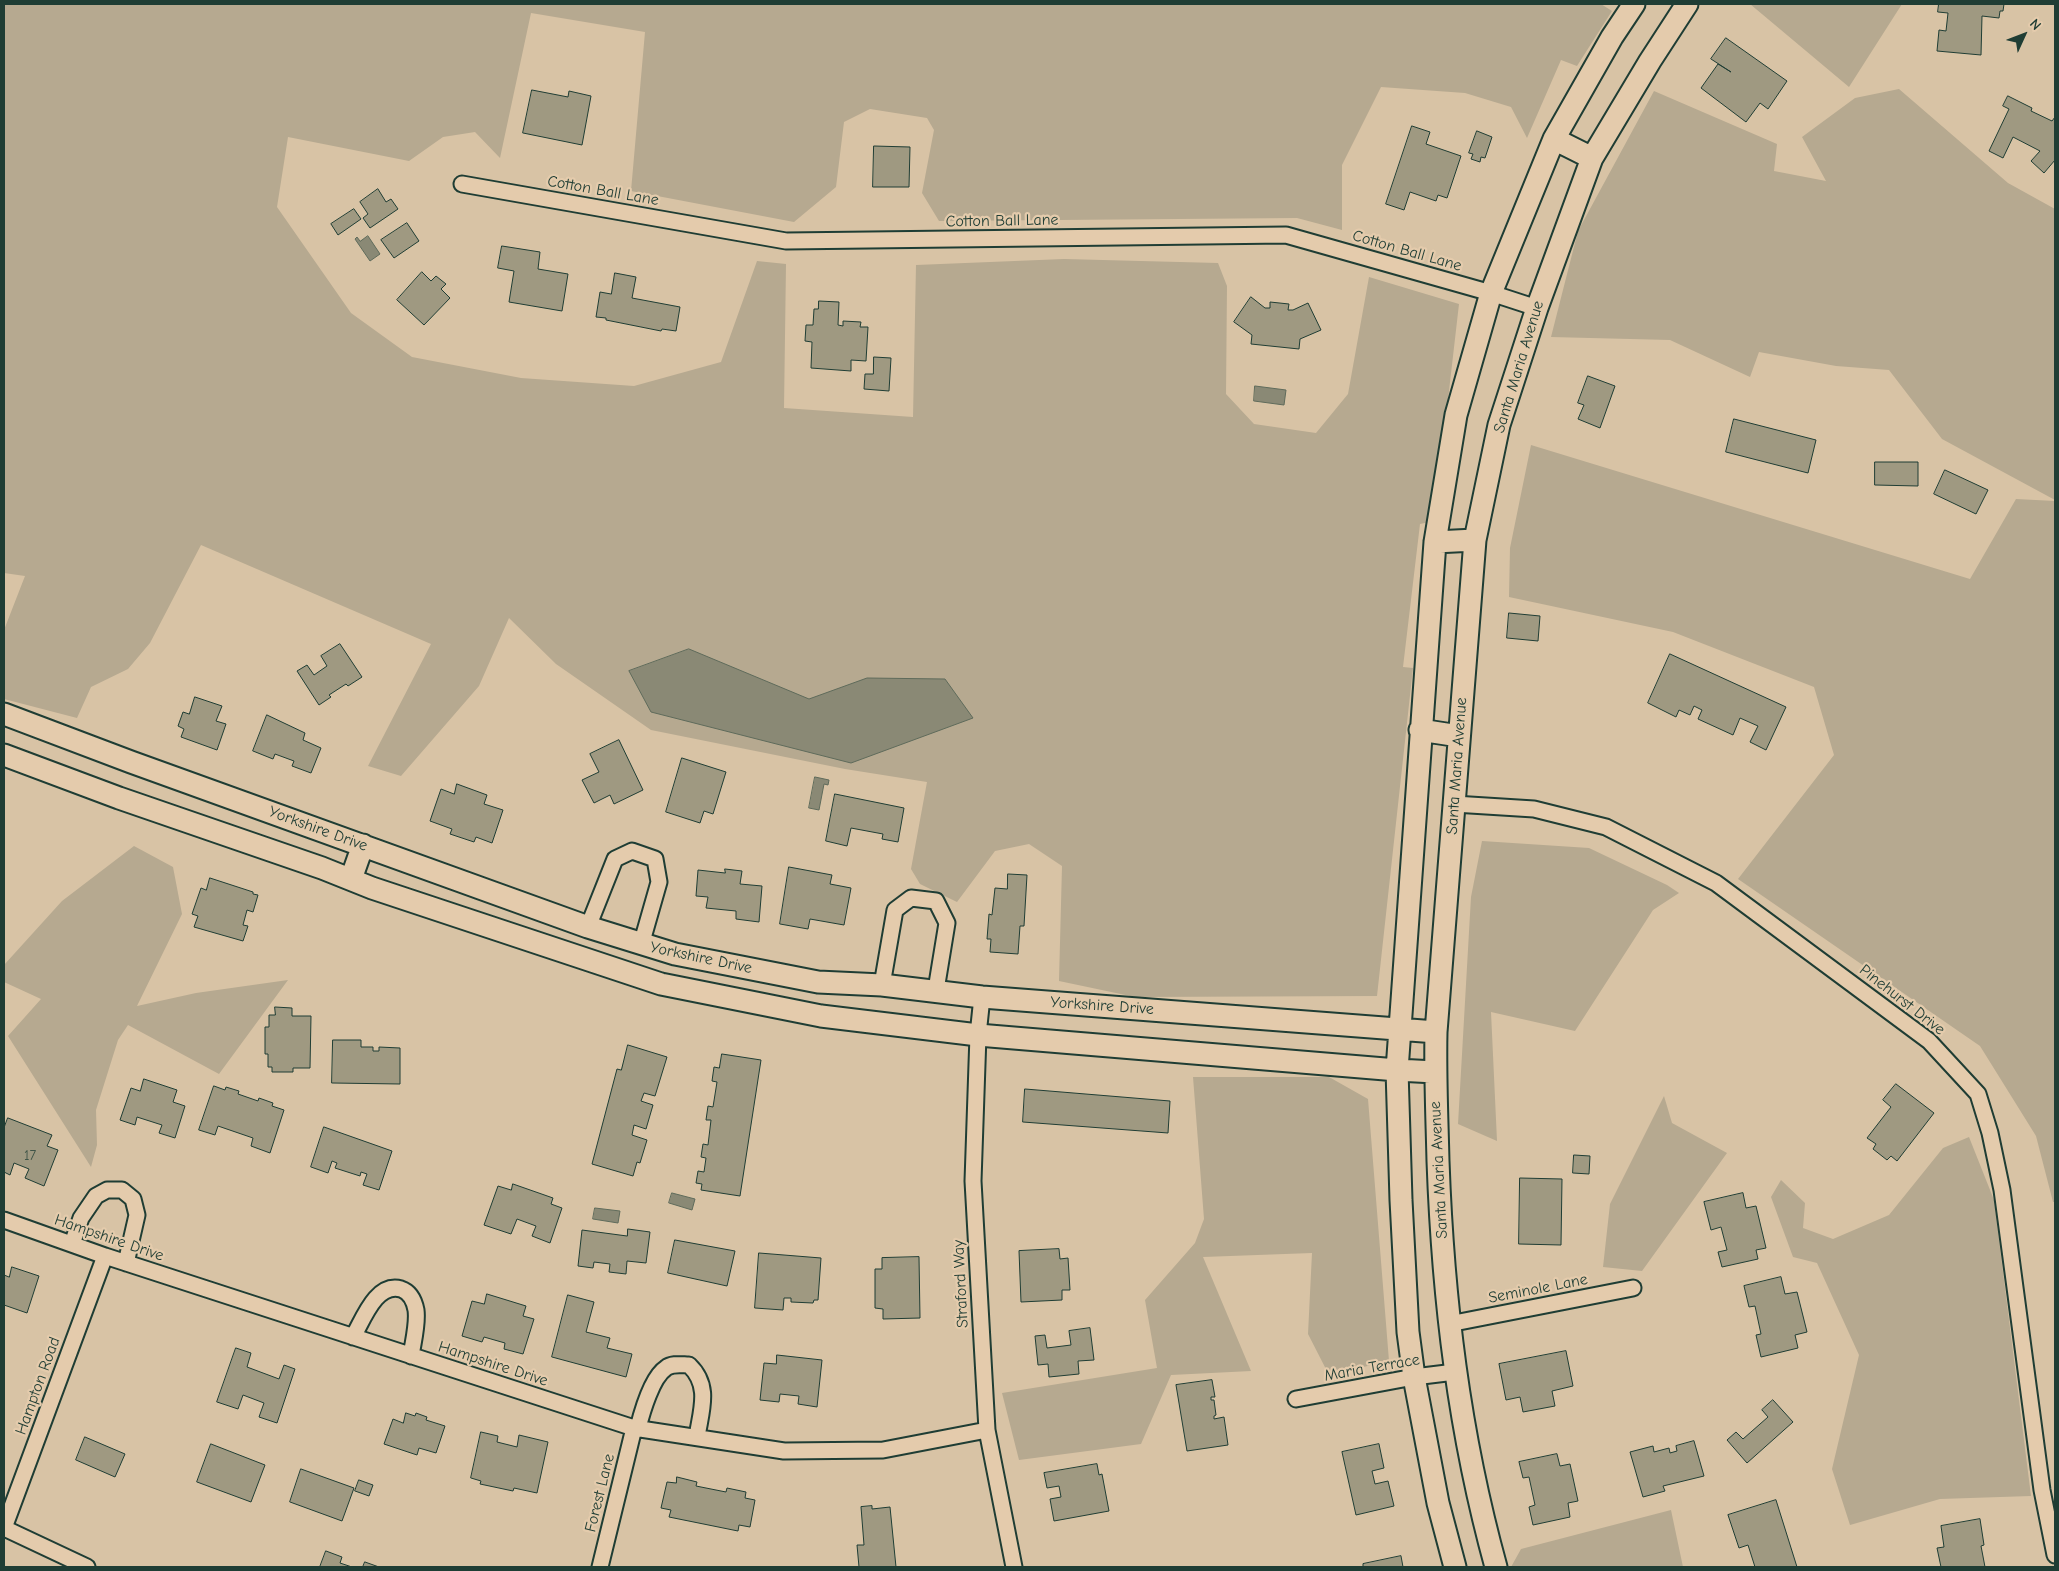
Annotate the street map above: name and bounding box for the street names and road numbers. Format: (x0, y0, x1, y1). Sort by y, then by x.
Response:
street label: Cotton Ball Lane (546, 172, 660, 210)
street label: Cotton Ball Lane (945, 210, 1059, 232)
street label: Cotton Ball Lane (1350, 226, 1464, 276)
street label: Santa Maria Avenue (1490, 298, 1548, 436)
street label: Santa Maria Avenue (1443, 697, 1471, 835)
street label: Yorkshire Drive (266, 802, 370, 856)
street label: Yorkshire Drive (648, 938, 754, 978)
street label: Pinehurst Drive (1855, 961, 1949, 1039)
street label: Yorkshire Drive (1050, 993, 1154, 1019)
street label: Santa Maria Avenue (1426, 1101, 1452, 1239)
street label: Hampshire Drive (52, 1210, 166, 1266)
street label: Straford Way (949, 1239, 973, 1329)
street label: Seminole Lane (1487, 1270, 1589, 1308)
street label: Hampton Road (11, 1334, 65, 1438)
street label: Hampshire Drive (436, 1337, 550, 1391)
street label: Maria Terrace (1323, 1350, 1421, 1386)
street label: Forest Lane (581, 1452, 619, 1534)

